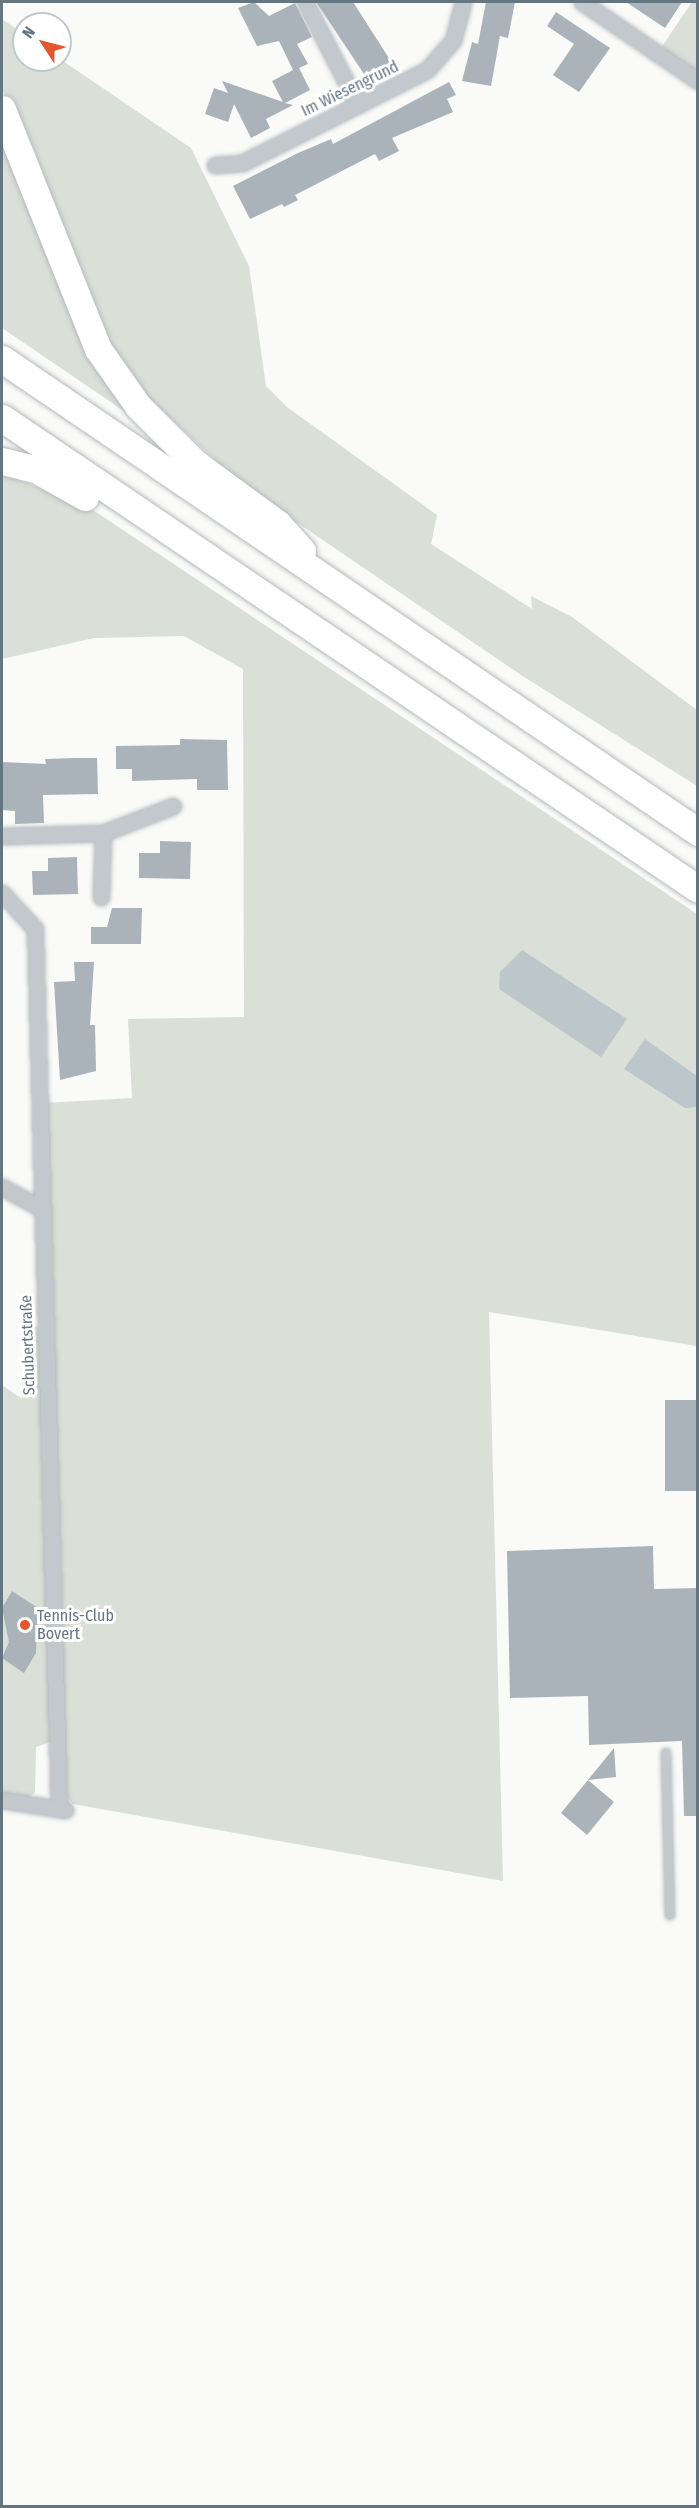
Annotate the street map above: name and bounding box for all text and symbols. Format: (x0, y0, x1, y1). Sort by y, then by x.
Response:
north arrow (12, 12, 72, 72)
text: N (18, 23, 39, 42)
street label: Im Wiesengrund (298, 57, 402, 121)
street label: Schubertstraße (17, 1295, 39, 1395)
place label: Tennis-Club Bovert (37, 1606, 114, 1644)
marker: Tennis-Club Bovert (18, 1618, 32, 1632)

